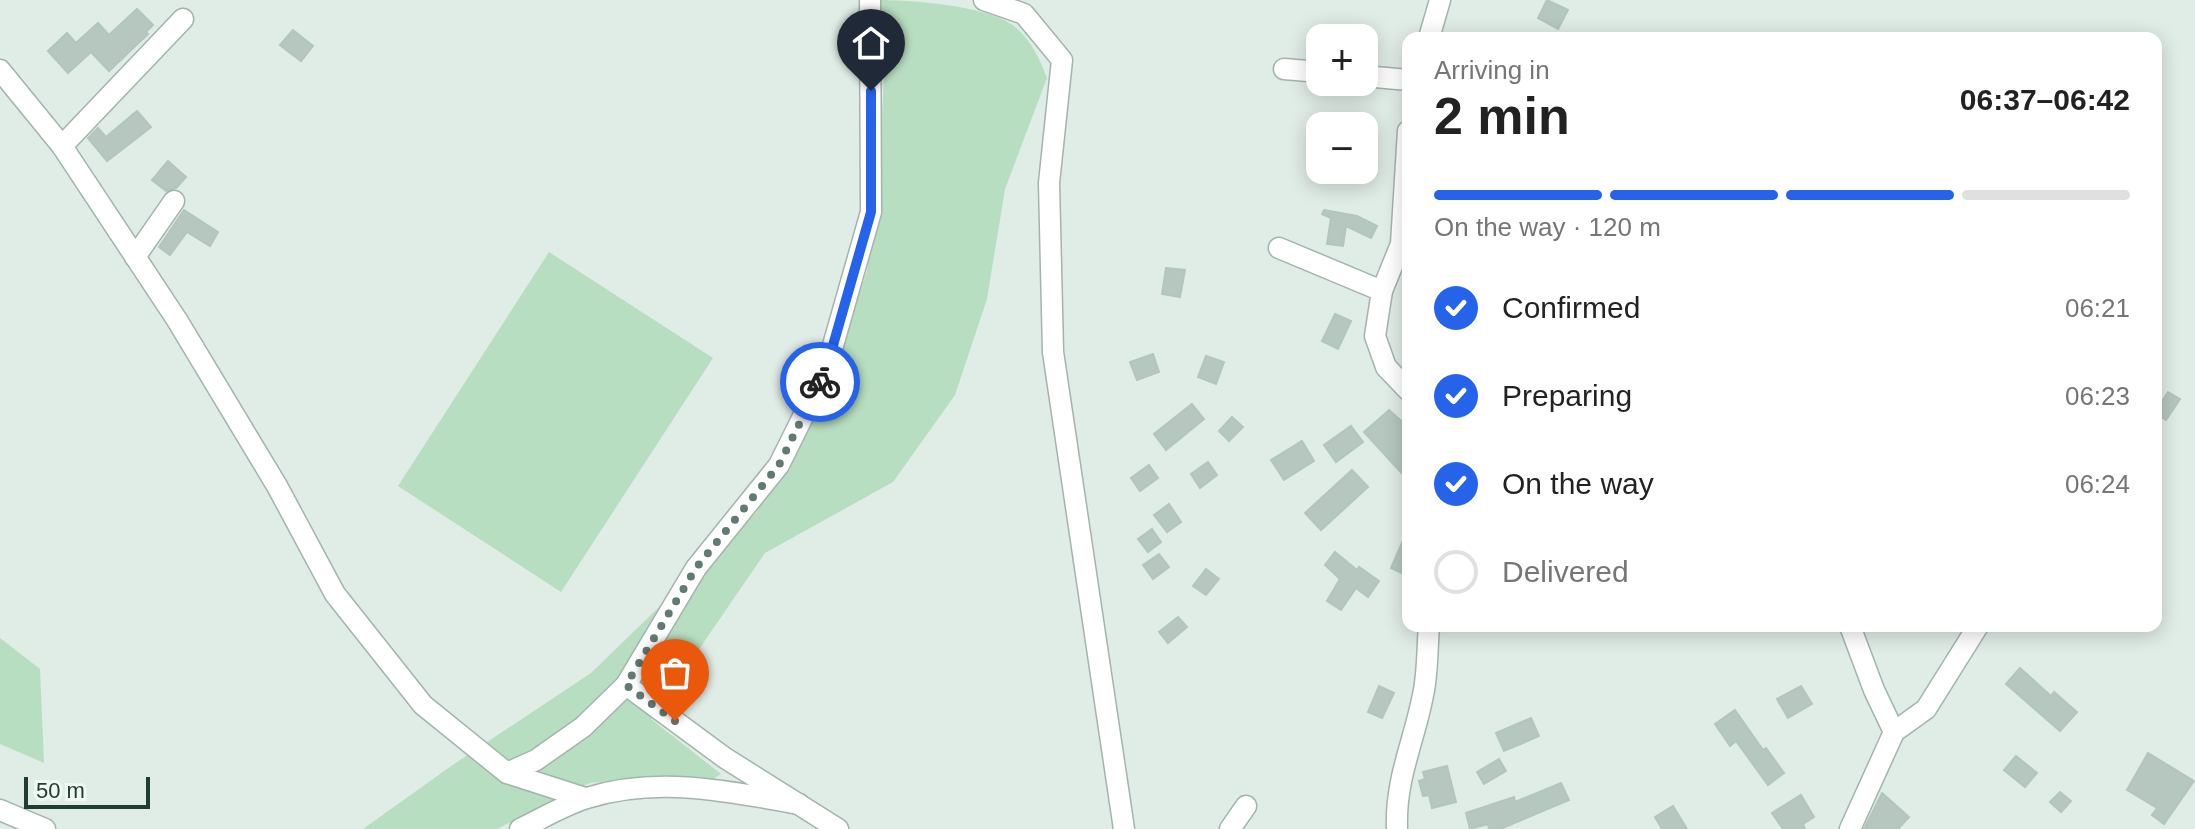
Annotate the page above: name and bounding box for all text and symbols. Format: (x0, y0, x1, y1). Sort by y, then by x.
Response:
pin (837, 9, 905, 91)
icon: home (849, 21, 893, 65)
map controls (1306, 24, 1378, 184)
button: + (1306, 24, 1378, 96)
text: Arriving in (1434, 55, 1550, 85)
text: 06:37–06:42 (1960, 83, 2130, 116)
text: 2 min (1434, 87, 1570, 145)
button: − (1306, 112, 1378, 184)
text: On the way · 120 m (1434, 212, 1661, 242)
icon: check (1434, 286, 1478, 330)
text: Confirmed (1502, 291, 1640, 324)
text: 06:21 (2065, 293, 2130, 323)
courier (780, 342, 860, 422)
icon: bike (798, 360, 842, 404)
icon: check (1434, 374, 1478, 418)
text: Preparing (1502, 379, 1632, 412)
text: 06:23 (2065, 381, 2130, 411)
icon: check (1434, 462, 1478, 506)
text: On the way (1502, 467, 1654, 500)
text: 06:24 (2065, 469, 2130, 499)
text: Delivered (1502, 555, 1629, 588)
pin (641, 639, 709, 721)
icon: bag (653, 651, 697, 695)
scale bar (24, 773, 150, 809)
text: 50 m (36, 778, 85, 803)

